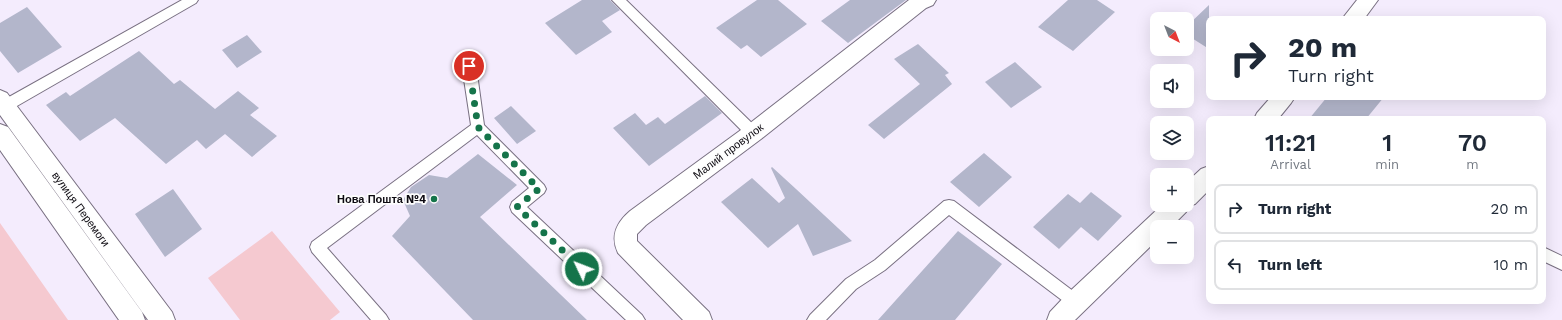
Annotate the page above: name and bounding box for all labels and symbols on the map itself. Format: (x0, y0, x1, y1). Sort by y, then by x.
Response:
north arrow (1150, 12, 1194, 56)
pin (452, 49, 486, 83)
street label: Малий провулок (691, 121, 766, 182)
street label: вулиця Перемоги (49, 169, 112, 249)
place label: Нова Пошта №4 (337, 193, 426, 206)
marker: Нова Пошта №4 (429, 194, 439, 204)
position arrow (561, 248, 603, 290)

